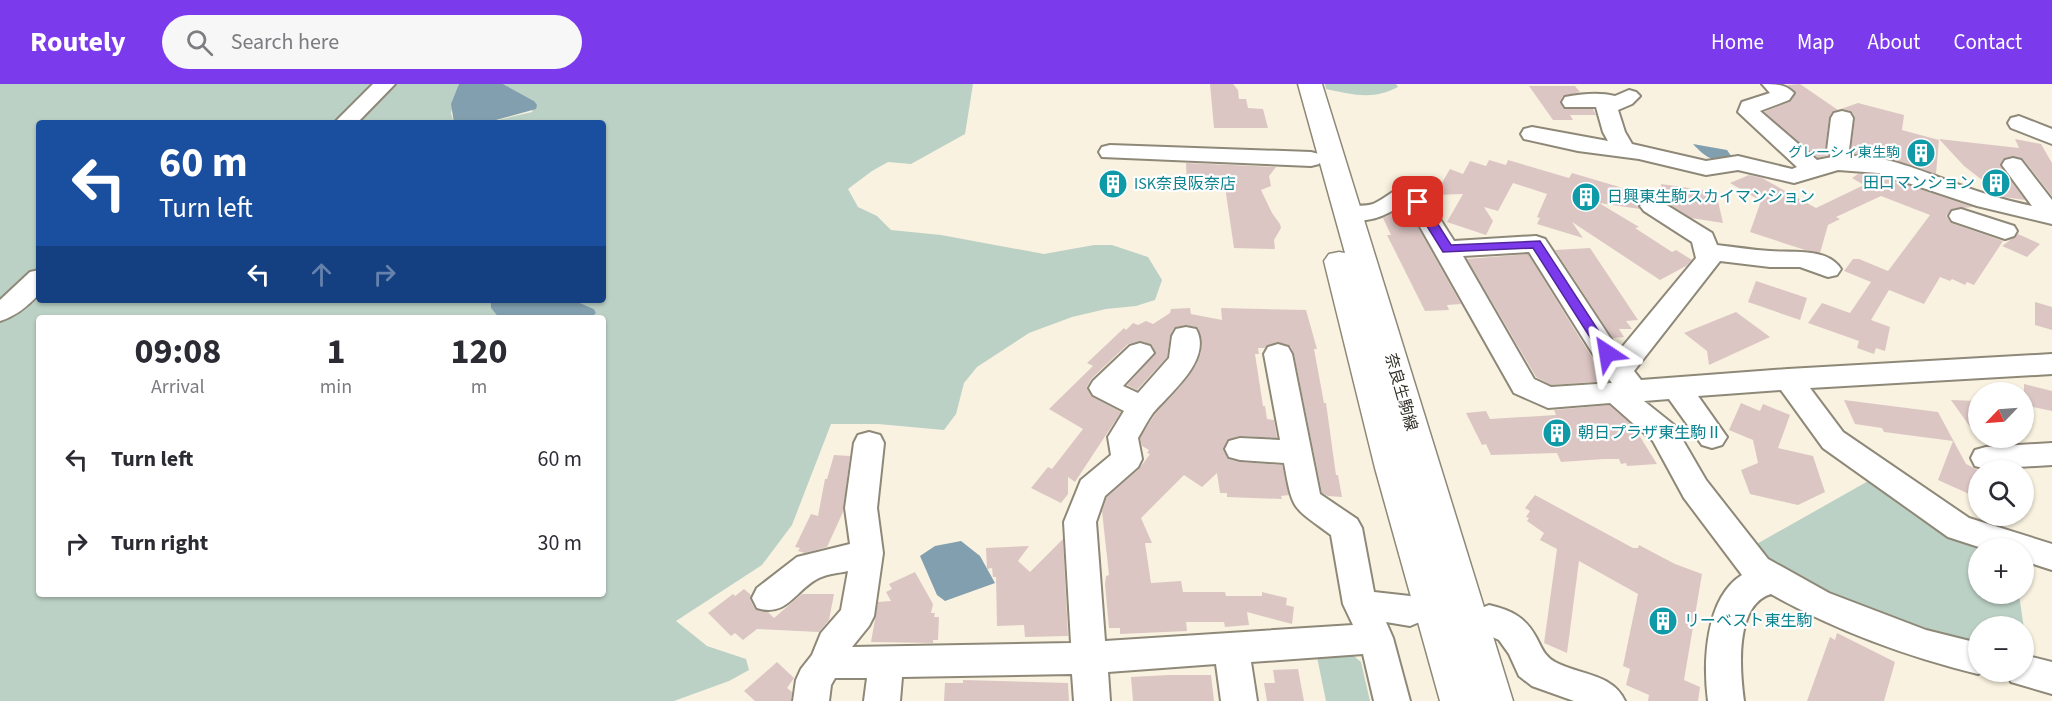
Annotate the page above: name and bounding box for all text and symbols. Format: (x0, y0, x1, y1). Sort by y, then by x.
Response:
search box (162, 15, 582, 69)
text: Routely (30, 22, 126, 62)
icon: search (183, 26, 216, 59)
text: Search here (231, 26, 339, 58)
text: Home (1711, 27, 1764, 57)
text: Map (1797, 27, 1835, 57)
text: About (1868, 27, 1920, 57)
text: Contact (1953, 27, 2022, 57)
text: 60 m (159, 133, 248, 193)
building icon: グレーシィ東生駒 (1905, 137, 1937, 169)
place label: グレーシィ東生駒 (1788, 143, 1900, 163)
icon: left (60, 144, 138, 222)
building icon: 田口マンション (1980, 167, 2012, 199)
building icon: ISK奈良阪奈店 (1097, 168, 1129, 200)
place label: 田口マンション (1863, 172, 1975, 194)
place label: ISK奈良阪奈店 (1134, 173, 1236, 195)
pin (1392, 176, 1443, 227)
building icon: 日興東生駒スカイマンション (1570, 181, 1602, 213)
icon: arrive (1401, 185, 1434, 218)
place label: 日興東生駒スカイマンション (1607, 186, 1815, 208)
text: Turn left (159, 189, 253, 228)
icon: left (242, 258, 275, 291)
icon: ahead (305, 258, 338, 291)
icon: right (368, 258, 401, 291)
position arrow (1575, 321, 1639, 385)
text: 09:08 (134, 326, 221, 377)
text: 1 (326, 326, 345, 377)
text: 120 (451, 326, 508, 377)
street label: 奈良生駒線 (1379, 351, 1423, 433)
text: Arrival (151, 373, 205, 401)
text: min (320, 373, 352, 401)
text: m (471, 373, 487, 401)
north arrow (1968, 382, 2034, 448)
map controls (1968, 382, 2034, 682)
building icon: 朝日プラザ東生駒Ⅱ (1541, 417, 1573, 449)
place label: 朝日プラザ東生駒Ⅱ (1578, 422, 1722, 444)
icon: left (60, 443, 93, 476)
text: Turn left (111, 443, 193, 475)
text: 60 m (537, 443, 582, 475)
button: search (1968, 460, 2034, 526)
icon: right (60, 527, 93, 560)
text: Turn right (111, 527, 208, 559)
text: 30 m (537, 527, 582, 559)
button: + (1968, 538, 2034, 604)
building icon: リーベスト東生駒 (1647, 605, 1679, 637)
place label: リーベスト東生駒 (1684, 610, 1812, 632)
button: − (1968, 616, 2034, 682)

